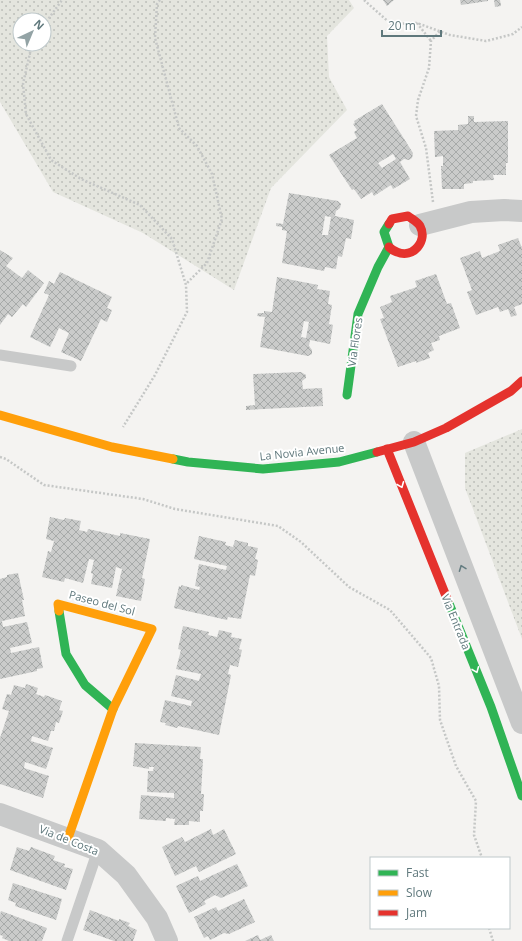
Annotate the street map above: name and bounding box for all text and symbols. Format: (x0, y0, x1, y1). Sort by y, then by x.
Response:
north arrow (12, 12, 52, 52)
scale bar (382, 12, 441, 38)
text: N (31, 16, 48, 33)
text: 20 m (388, 17, 416, 34)
street label: Via Flores (344, 316, 365, 367)
street label: La Novia Avenue (259, 440, 345, 463)
one-way arrow (396, 481, 404, 489)
one-way arrow (458, 564, 466, 571)
street label: Paseo del Sol (68, 587, 137, 619)
street label: Via Entrada (439, 592, 474, 652)
one-way arrow (471, 666, 479, 674)
street label: Via de Costa (37, 821, 101, 858)
legend (370, 857, 510, 929)
text: Fast (406, 864, 429, 881)
text: Slow (406, 884, 433, 901)
text: Jam (405, 904, 427, 921)

